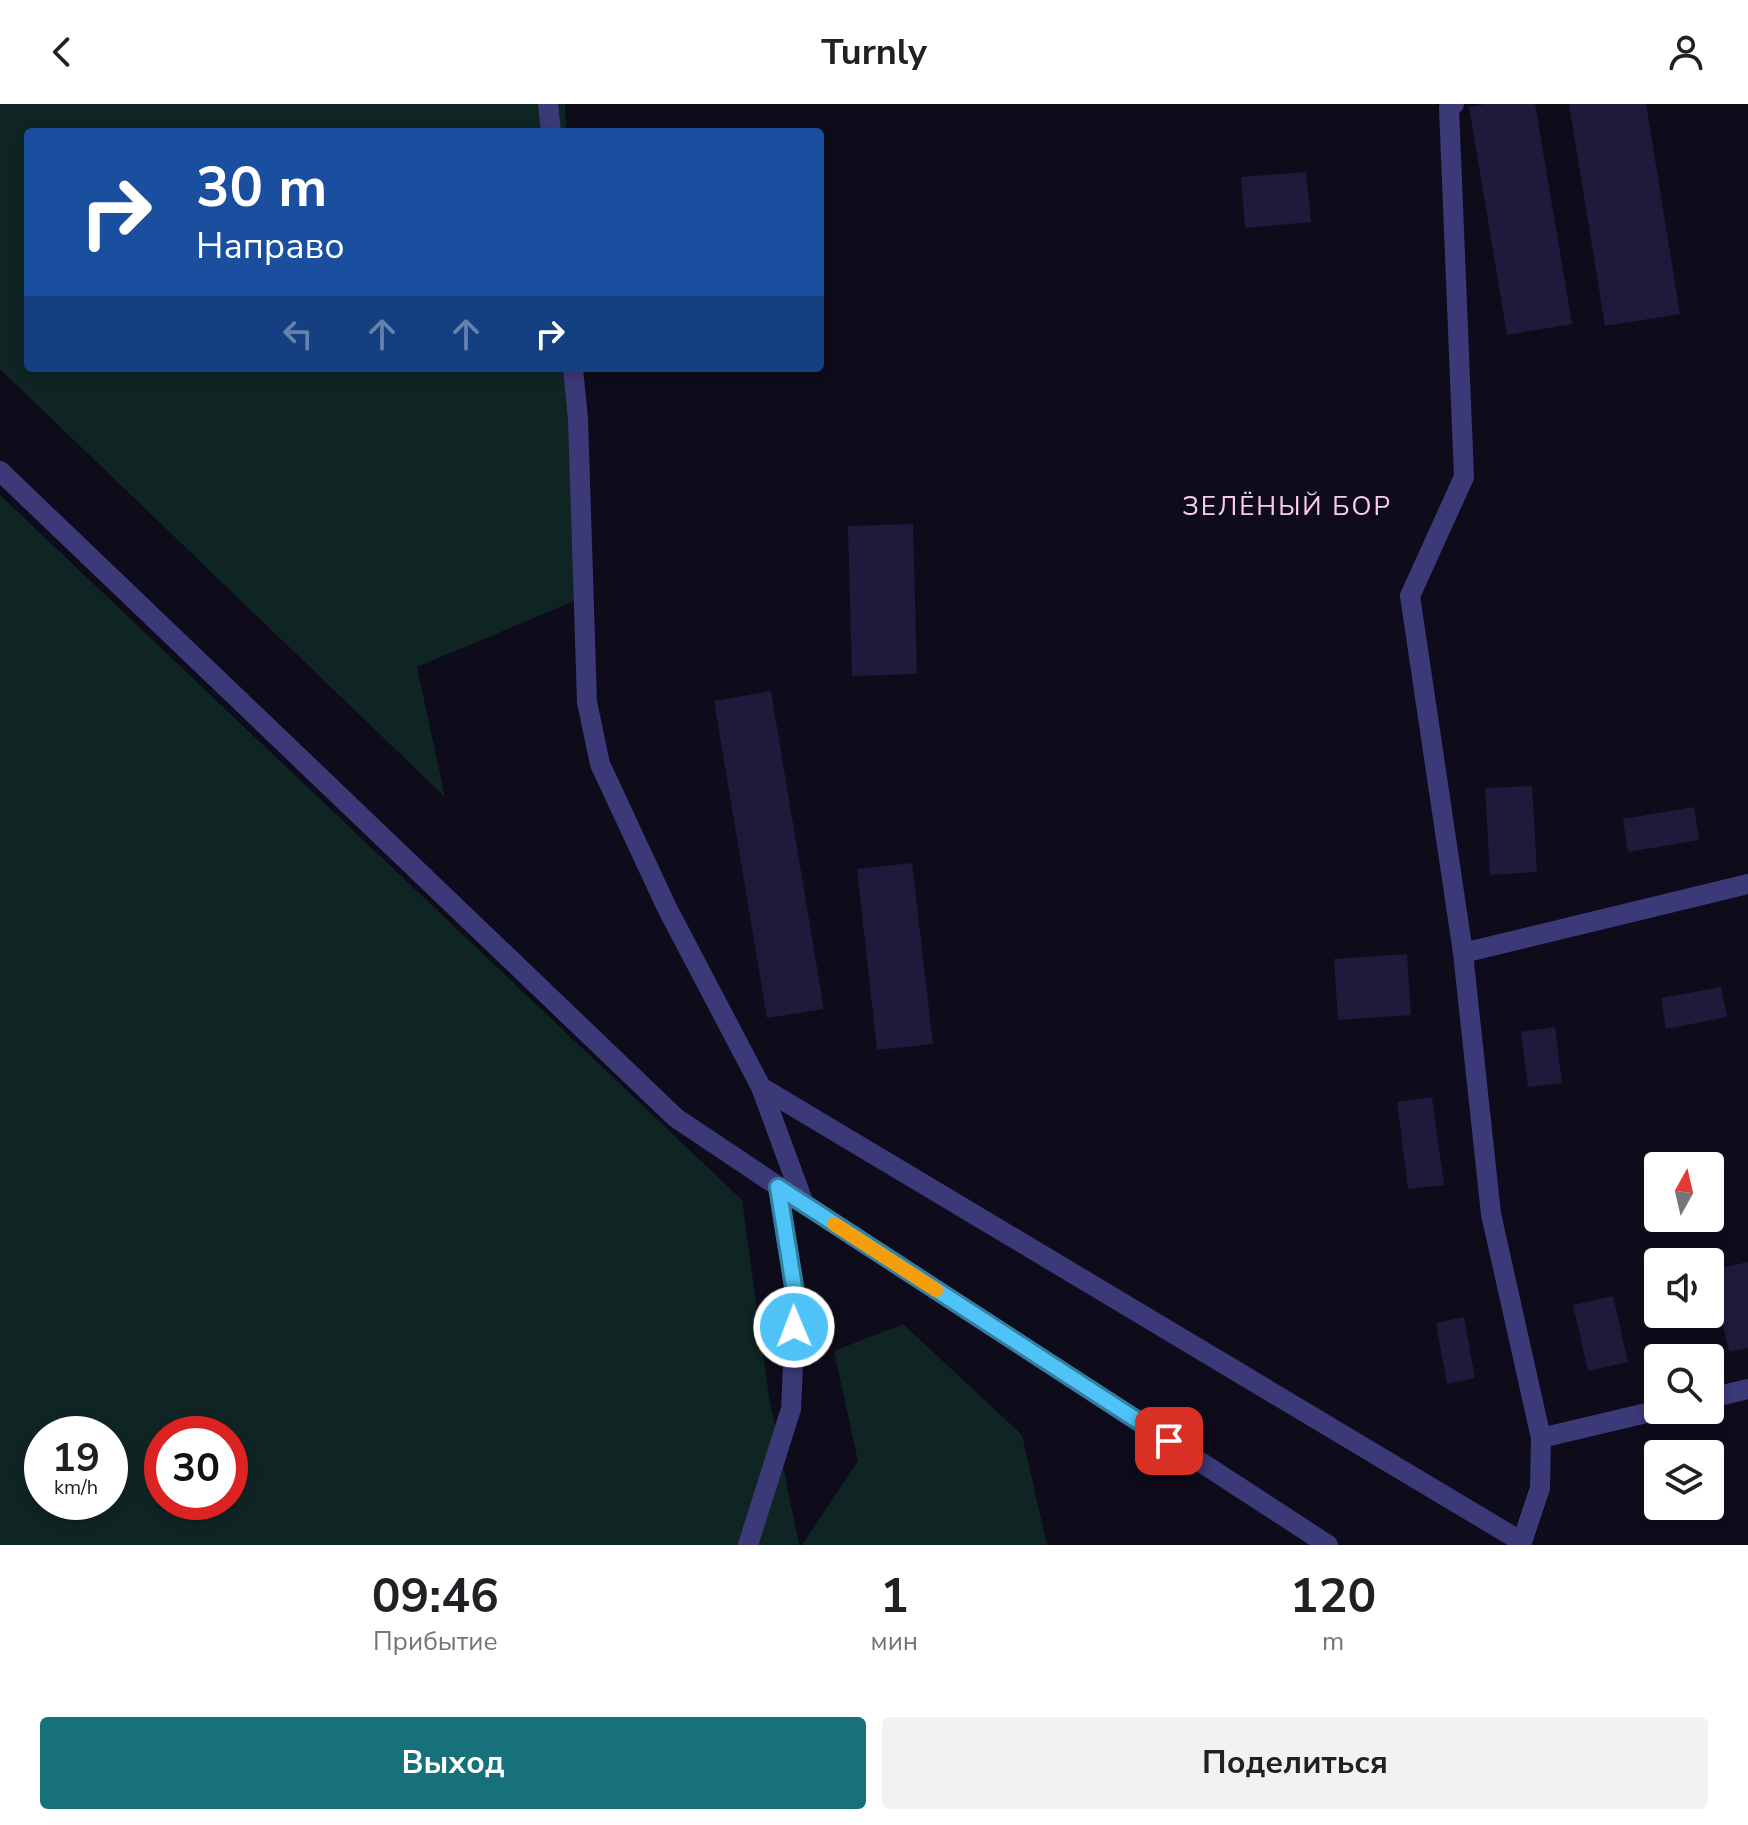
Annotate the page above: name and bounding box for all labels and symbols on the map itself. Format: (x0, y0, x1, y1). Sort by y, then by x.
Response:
district label: ЗЕЛЁНЫЙ БОР (1182, 489, 1392, 524)
north arrow (1644, 1152, 1724, 1232)
position arrow (752, 1285, 836, 1369)
pin (1135, 1407, 1203, 1475)
speed limit sign: 30 (144, 1416, 248, 1520)

